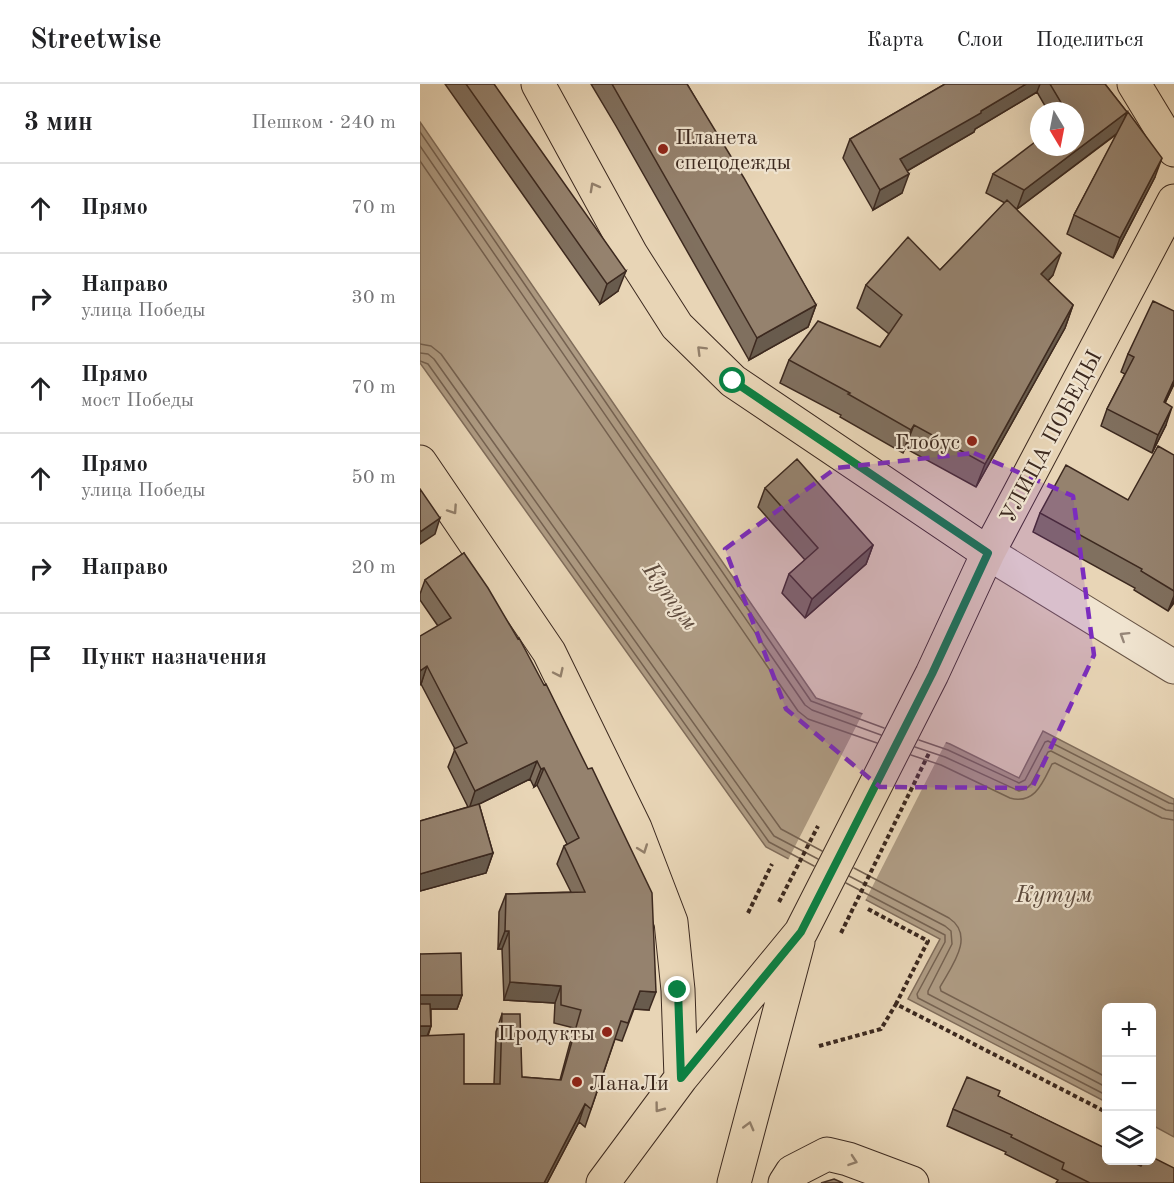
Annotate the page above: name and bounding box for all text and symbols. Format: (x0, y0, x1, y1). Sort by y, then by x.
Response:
text: Streetwise (30, 27, 162, 55)
text: Карта (867, 30, 924, 51)
text: Слои (957, 30, 1003, 51)
text: Поделиться (1036, 30, 1144, 51)
north arrow (1030, 102, 1084, 156)
text: 3 мин (24, 110, 93, 136)
text: Пешком · 240 m (251, 113, 396, 133)
place label: Планета спецодежды (675, 127, 791, 174)
marker: Планета спецодежды (656, 142, 670, 156)
one-way arrow (590, 183, 601, 194)
icon: ahead (24, 192, 57, 225)
text: Прямо (81, 197, 148, 219)
text: 70 m (351, 198, 396, 218)
text: Направо (81, 274, 168, 296)
icon: right (24, 282, 57, 315)
text: 30 m (351, 288, 396, 308)
text: улица Победы (81, 301, 206, 321)
one-way arrow (697, 346, 708, 357)
street label: УЛИЦА ПОБЕДЫ (997, 347, 1106, 527)
text: Прямо (81, 364, 148, 386)
route start (719, 367, 745, 393)
icon: ahead (24, 372, 57, 405)
text: 70 m (351, 378, 396, 398)
text: мост Победы (81, 391, 194, 411)
place label: Глобус (895, 432, 960, 454)
marker: Глобус (965, 434, 979, 448)
text: Прямо (81, 454, 148, 476)
icon: ahead (24, 462, 57, 495)
text: 50 m (351, 468, 396, 488)
text: улица Победы (81, 481, 206, 501)
one-way arrow (446, 504, 457, 515)
icon: right (24, 552, 57, 585)
text: Направо (81, 557, 168, 579)
text: 20 m (351, 558, 396, 578)
water label: Кутум (636, 558, 702, 635)
one-way arrow (1120, 632, 1130, 644)
icon: arrive (24, 642, 57, 675)
text: Пункт назначения (81, 647, 267, 669)
one-way arrow (552, 667, 564, 678)
one-way arrow (636, 843, 649, 854)
water label: Кутум (1015, 884, 1092, 908)
route end (664, 976, 690, 1002)
map controls (1102, 1003, 1156, 1165)
button: + (1102, 1003, 1156, 1057)
place label: Продукты (498, 1023, 595, 1045)
marker: Продукты (600, 1025, 614, 1039)
button: − (1102, 1057, 1156, 1111)
place label: ЛанаЛи (589, 1073, 669, 1095)
marker: ЛанаЛи (570, 1075, 584, 1089)
one-way arrow (655, 1102, 666, 1113)
button: layers (1102, 1111, 1156, 1165)
one-way arrow (741, 1122, 754, 1132)
one-way arrow (847, 1154, 858, 1166)

